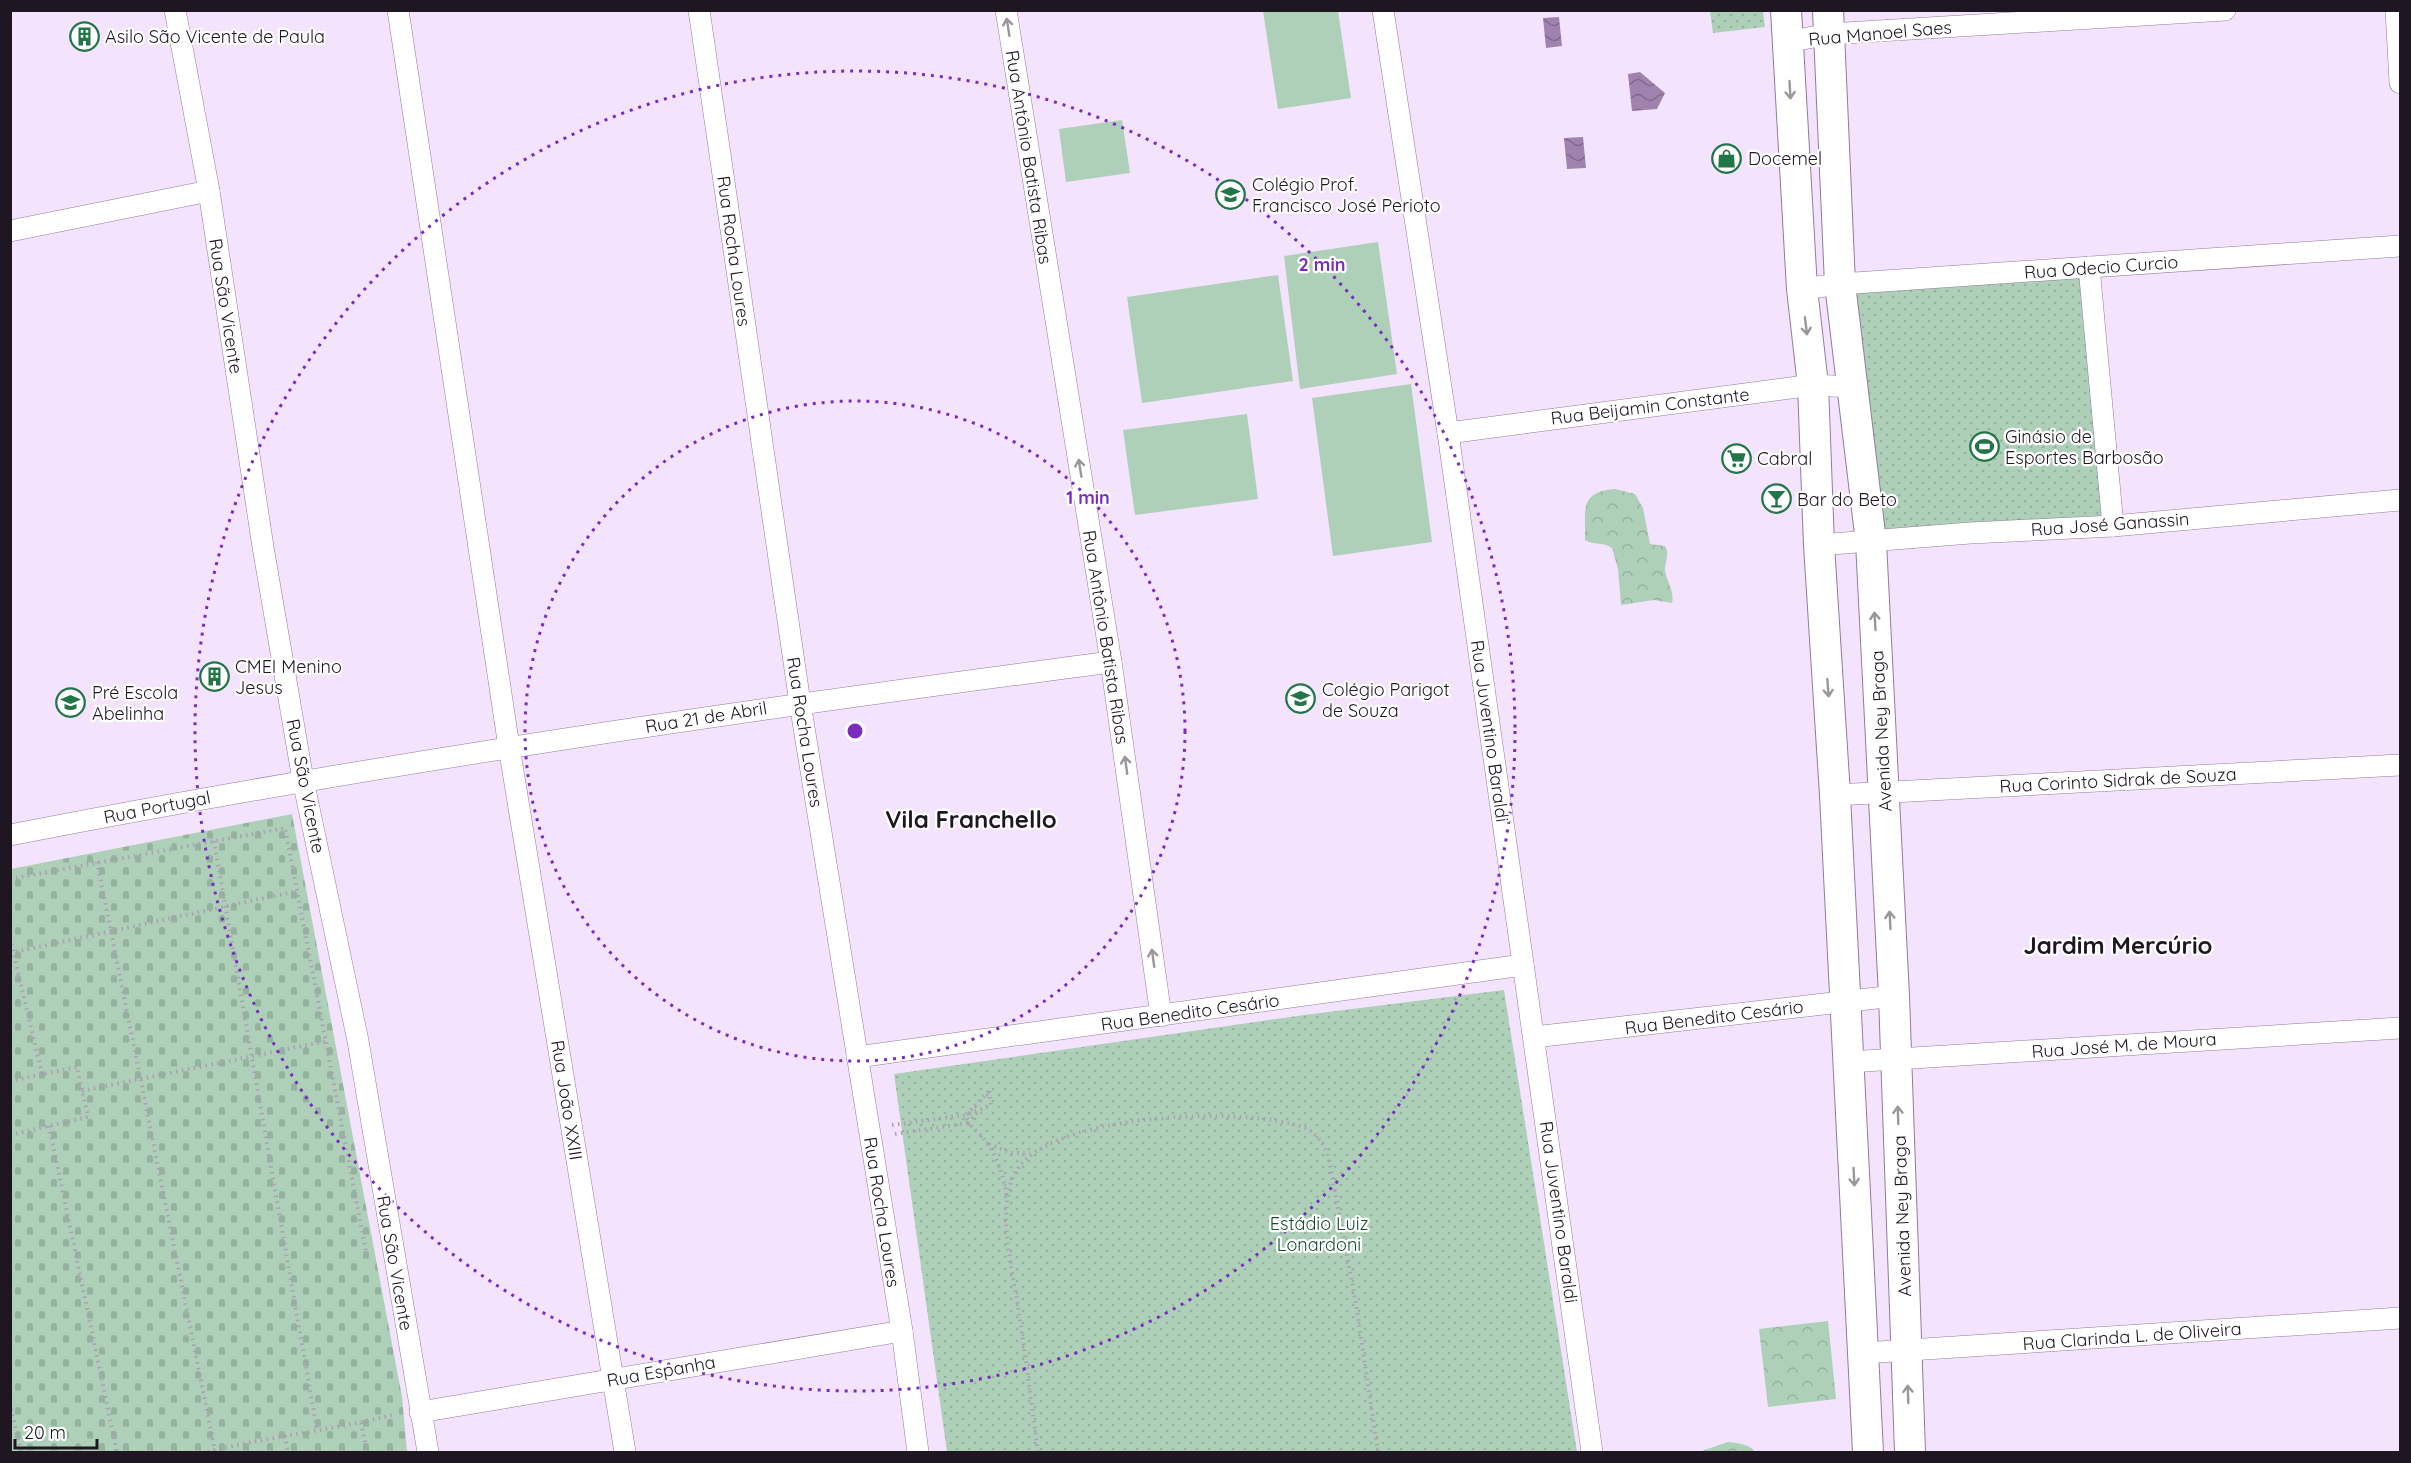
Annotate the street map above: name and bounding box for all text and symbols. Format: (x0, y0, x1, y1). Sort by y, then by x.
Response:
street label: Rua Manoel Saes (1807, 15, 1953, 51)
one-way arrow (1003, 18, 1014, 37)
building icon: Asilo São Vicente de Paula (68, 20, 100, 52)
place label: Asilo São Vicente de Paula (105, 25, 325, 48)
street label: Rua Antônio Batista Ribas (1001, 48, 1057, 266)
one-way arrow (1785, 79, 1796, 99)
shop icon: Docemel (1711, 142, 1743, 174)
place label: Docemel (1748, 147, 1822, 170)
place label: Colégio Prof. Francisco José Perioto (1252, 173, 1441, 217)
street label: Rua Rocha Loures (712, 174, 756, 328)
school or university icon: Colégio Prof. Francisco José Perioto (1215, 178, 1247, 210)
street label: Rua São Vicente (204, 237, 248, 375)
street label: Rua Odecio Curcio (2023, 250, 2179, 284)
text: 2 min (1299, 253, 1345, 276)
one-way arrow (1801, 316, 1812, 336)
street label: Rua Beijamin Constante (1549, 382, 1751, 430)
place label: Ginásio de Esportes Barbosão (2005, 425, 2164, 469)
sports icon: Ginásio de Esportes Barbosão (1968, 430, 2000, 462)
supermarket icon: Cabral (1720, 442, 1752, 474)
place label: Cabral (1757, 447, 1812, 470)
one-way arrow (1074, 459, 1085, 479)
bar icon: Bar do Beto (1760, 483, 1792, 515)
text: 1 min (1066, 486, 1110, 509)
place label: Bar do Beto (1797, 488, 1897, 511)
street label: Rua José Ganassin (2030, 507, 2190, 541)
street label: Rua Antônio Batista Ribas (1078, 528, 1134, 746)
one-way arrow (1869, 611, 1880, 631)
street label: Rua Juventino Baraldi (1466, 638, 1514, 824)
street label: Avenida Ney Braga (1865, 650, 1897, 812)
place label: CMEI Menino Jesus (235, 655, 342, 699)
street label: Rua Rocha Loures (782, 655, 828, 809)
building icon: CMEI Menino Jesus (198, 660, 230, 692)
place label: Colégio Parigot de Souza (1322, 678, 1450, 722)
one-way arrow (1823, 678, 1834, 698)
place label: Pré Escola Abelinha (92, 681, 178, 725)
school or university icon: Colégio Parigot de Souza (1285, 683, 1317, 715)
school or university icon: Pré Escola Abelinha (55, 686, 87, 718)
street label: Rua 21 de Abril (643, 696, 769, 738)
street label: Rua São Vicente (282, 717, 330, 855)
centre of rings (845, 721, 865, 741)
one-way arrow (1120, 755, 1131, 775)
street label: Rua Corinto Sidrak de Souza (1999, 762, 2237, 798)
street label: Rua Portugal (101, 785, 213, 829)
district label: Vila Franchello (885, 804, 1057, 834)
one-way arrow (1885, 911, 1896, 931)
district label: Jardim Mercúrio (2023, 930, 2213, 960)
one-way arrow (1147, 948, 1158, 968)
street label: Rua Benedito Cesário (1099, 988, 1281, 1036)
street label: Rua Benedito Cesário (1623, 995, 1805, 1039)
street label: Rua José M. de Moura (2031, 1027, 2217, 1063)
street label: Rua João XXIII (546, 1038, 588, 1162)
one-way arrow (1892, 1106, 1903, 1126)
street label: Rua Juventino Baraldi (1535, 1119, 1583, 1305)
street label: Rua Rocha Loures (859, 1135, 905, 1289)
street label: Avenida Ney Braga (1888, 1135, 1916, 1297)
one-way arrow (1848, 1166, 1859, 1186)
street label: Rua São Vicente (372, 1194, 418, 1332)
park label: Estádio Luiz Lonardoni (1270, 1212, 1368, 1256)
street label: Rua Clarinda L. de Oliveira (2022, 1317, 2242, 1355)
street label: Rua Espanha (605, 1350, 717, 1392)
one-way arrow (1903, 1385, 1914, 1405)
scale bar (15, 1412, 98, 1450)
text: 20 m (24, 1421, 66, 1444)

